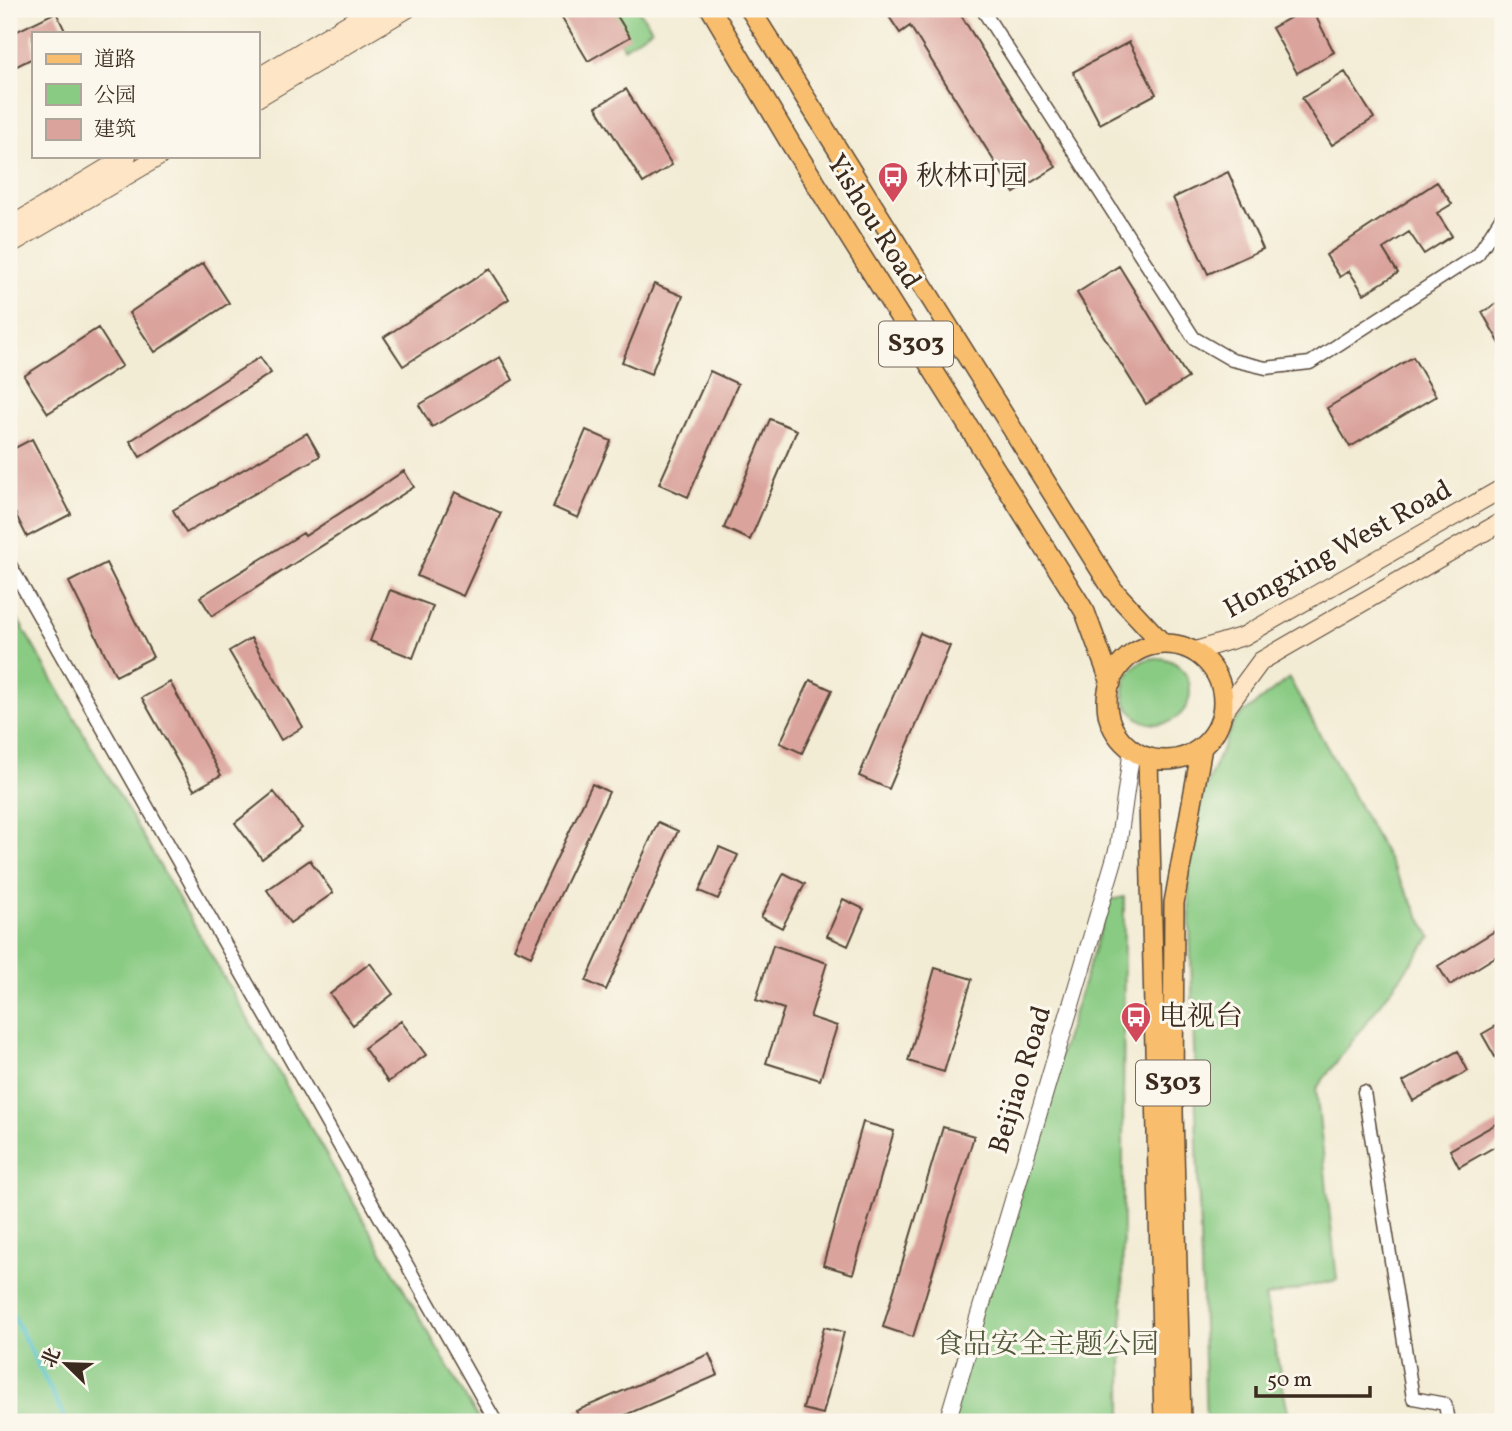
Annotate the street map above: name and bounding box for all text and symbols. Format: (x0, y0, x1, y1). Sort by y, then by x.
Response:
legend (32, 32, 259, 158)
text: 道路 (94, 46, 136, 75)
text: 公园 (94, 82, 136, 111)
text: 建筑 (94, 116, 136, 145)
street label: Yishou Road (816, 147, 930, 297)
place label: 秋林可园 (916, 158, 1028, 197)
bus stop icon: 秋林可园 (876, 160, 910, 204)
road number: S303 (879, 322, 953, 366)
street label: Hongxing West Road (1217, 471, 1459, 629)
place label: 电视台 (1159, 998, 1243, 1037)
bus stop icon: 电视台 (1119, 1000, 1153, 1044)
street label: Beijiao Road (980, 1001, 1062, 1159)
road number: S303 (1136, 1060, 1210, 1106)
park label: 食品安全主题公园 (935, 1326, 1159, 1365)
north arrow (32, 1330, 102, 1400)
text: 北 (37, 1344, 68, 1372)
scale bar (1256, 1354, 1370, 1398)
text: 50 m (1267, 1366, 1312, 1395)

